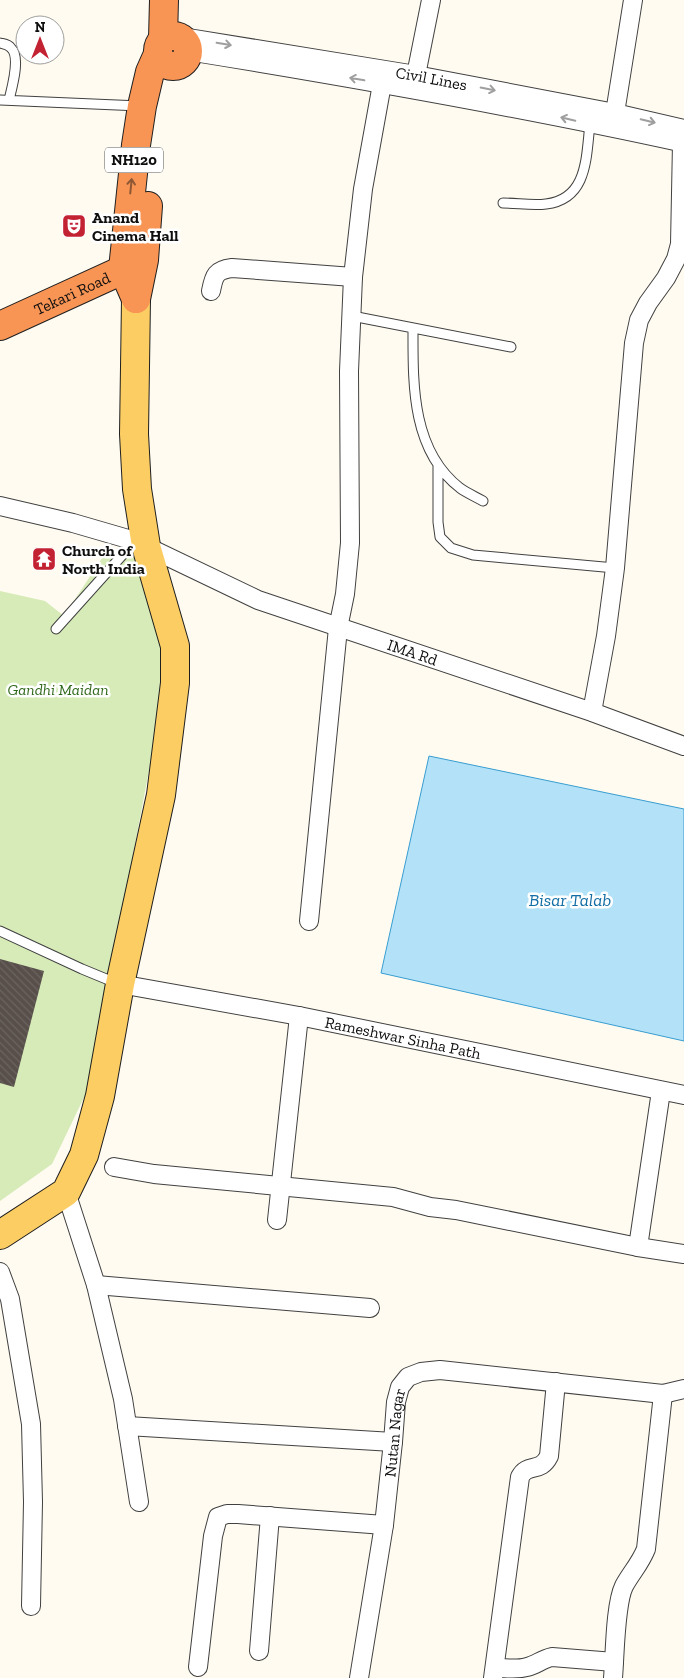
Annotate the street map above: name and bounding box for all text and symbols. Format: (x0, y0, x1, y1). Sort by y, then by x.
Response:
north arrow (15, 15, 65, 65)
text: N (35, 19, 46, 36)
one-way arrow (216, 39, 232, 49)
street label: Civil Lines (395, 62, 469, 94)
one-way arrow (349, 74, 365, 84)
one-way arrow (480, 85, 496, 94)
one-way arrow (560, 114, 576, 123)
one-way arrow (639, 116, 655, 126)
road number: NH120 (105, 148, 163, 172)
one-way arrow (127, 178, 136, 194)
place label: Anand Cinema Hall (92, 208, 179, 245)
theatre icon: Anand Cinema Hall (61, 213, 87, 239)
street label: Tekari Road (31, 267, 113, 319)
place label: Church of North India (62, 541, 145, 578)
temple icon: Church of North India (31, 546, 57, 572)
street label: IMA Rd (385, 635, 440, 669)
park label: Gandhi Maidan (7, 680, 109, 699)
water label: Bisar Talab (529, 889, 611, 911)
street label: Rameshwar Sinha Path (323, 1012, 483, 1063)
street label: Nutan Nagar (380, 1386, 409, 1478)

